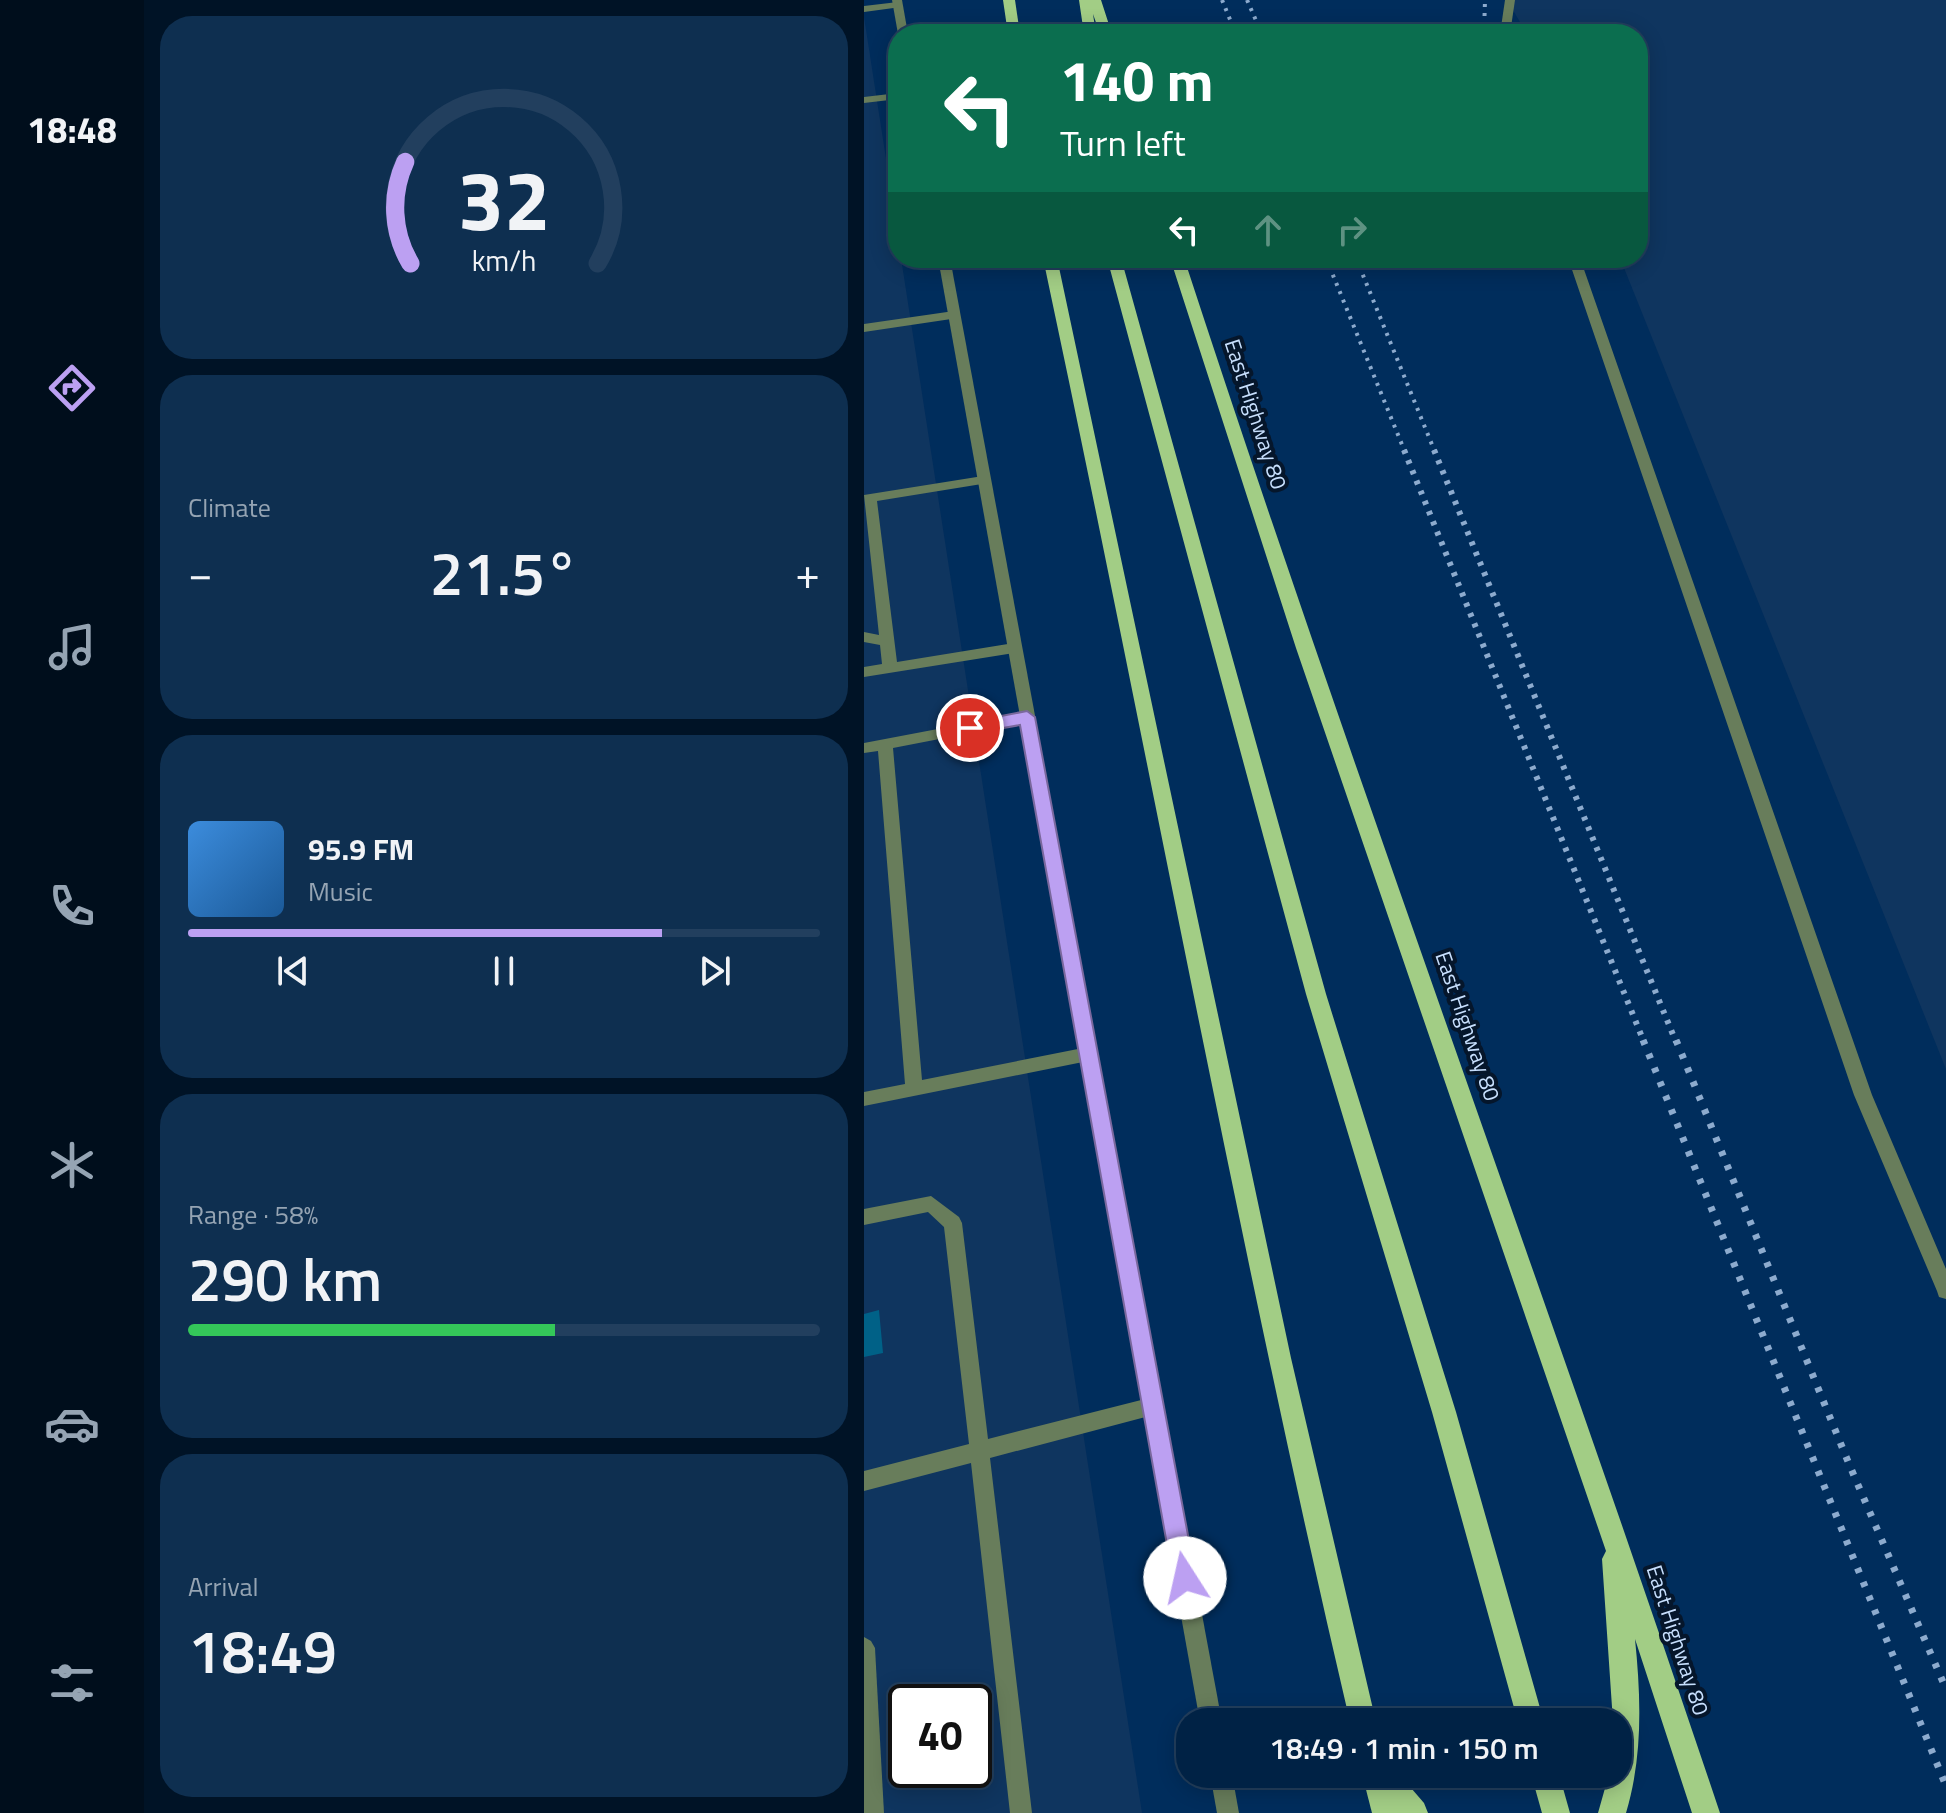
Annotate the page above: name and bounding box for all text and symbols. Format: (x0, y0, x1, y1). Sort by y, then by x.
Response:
text: 140 m (1060, 38, 1213, 123)
icon: left (928, 56, 1032, 160)
text: 18:48 (27, 102, 117, 157)
text: Turn left (1060, 115, 1186, 170)
text: 32 (457, 135, 551, 261)
icon: left (1162, 208, 1206, 252)
icon: ahead (1246, 208, 1290, 252)
icon: right (1330, 208, 1374, 252)
text: km/h (472, 239, 536, 282)
street label: East Highway 80 (1216, 334, 1296, 494)
icon: directions (44, 360, 100, 416)
text: Climate (188, 488, 271, 527)
text: 21.5° (430, 527, 578, 618)
text: − (188, 539, 213, 606)
text: + (795, 539, 820, 606)
icon: music (44, 619, 100, 675)
pin (936, 694, 1004, 762)
icon: arrive (948, 706, 992, 750)
text: 95.9 FM (308, 826, 414, 872)
text: Music (308, 872, 373, 911)
icon: phone (44, 878, 100, 934)
street label: East Highway 80 (1426, 947, 1510, 1105)
icon: previous (271, 949, 315, 993)
icon: pause (482, 949, 526, 993)
icon: next (693, 949, 737, 993)
icon: climate (44, 1137, 100, 1193)
text: Range · 58% (188, 1195, 318, 1234)
text: 290 km (188, 1233, 382, 1324)
icon: car (44, 1396, 100, 1452)
position arrow (1143, 1536, 1227, 1620)
street label: East Highway 80 (1638, 1560, 1718, 1720)
text: Arrival (188, 1567, 259, 1606)
text: 18:49 (188, 1605, 337, 1696)
icon: filters (44, 1655, 100, 1711)
speed limit sign: 40 (888, 1684, 992, 1788)
text: 18:49 · 1 min · 150 m (1269, 1725, 1539, 1771)

